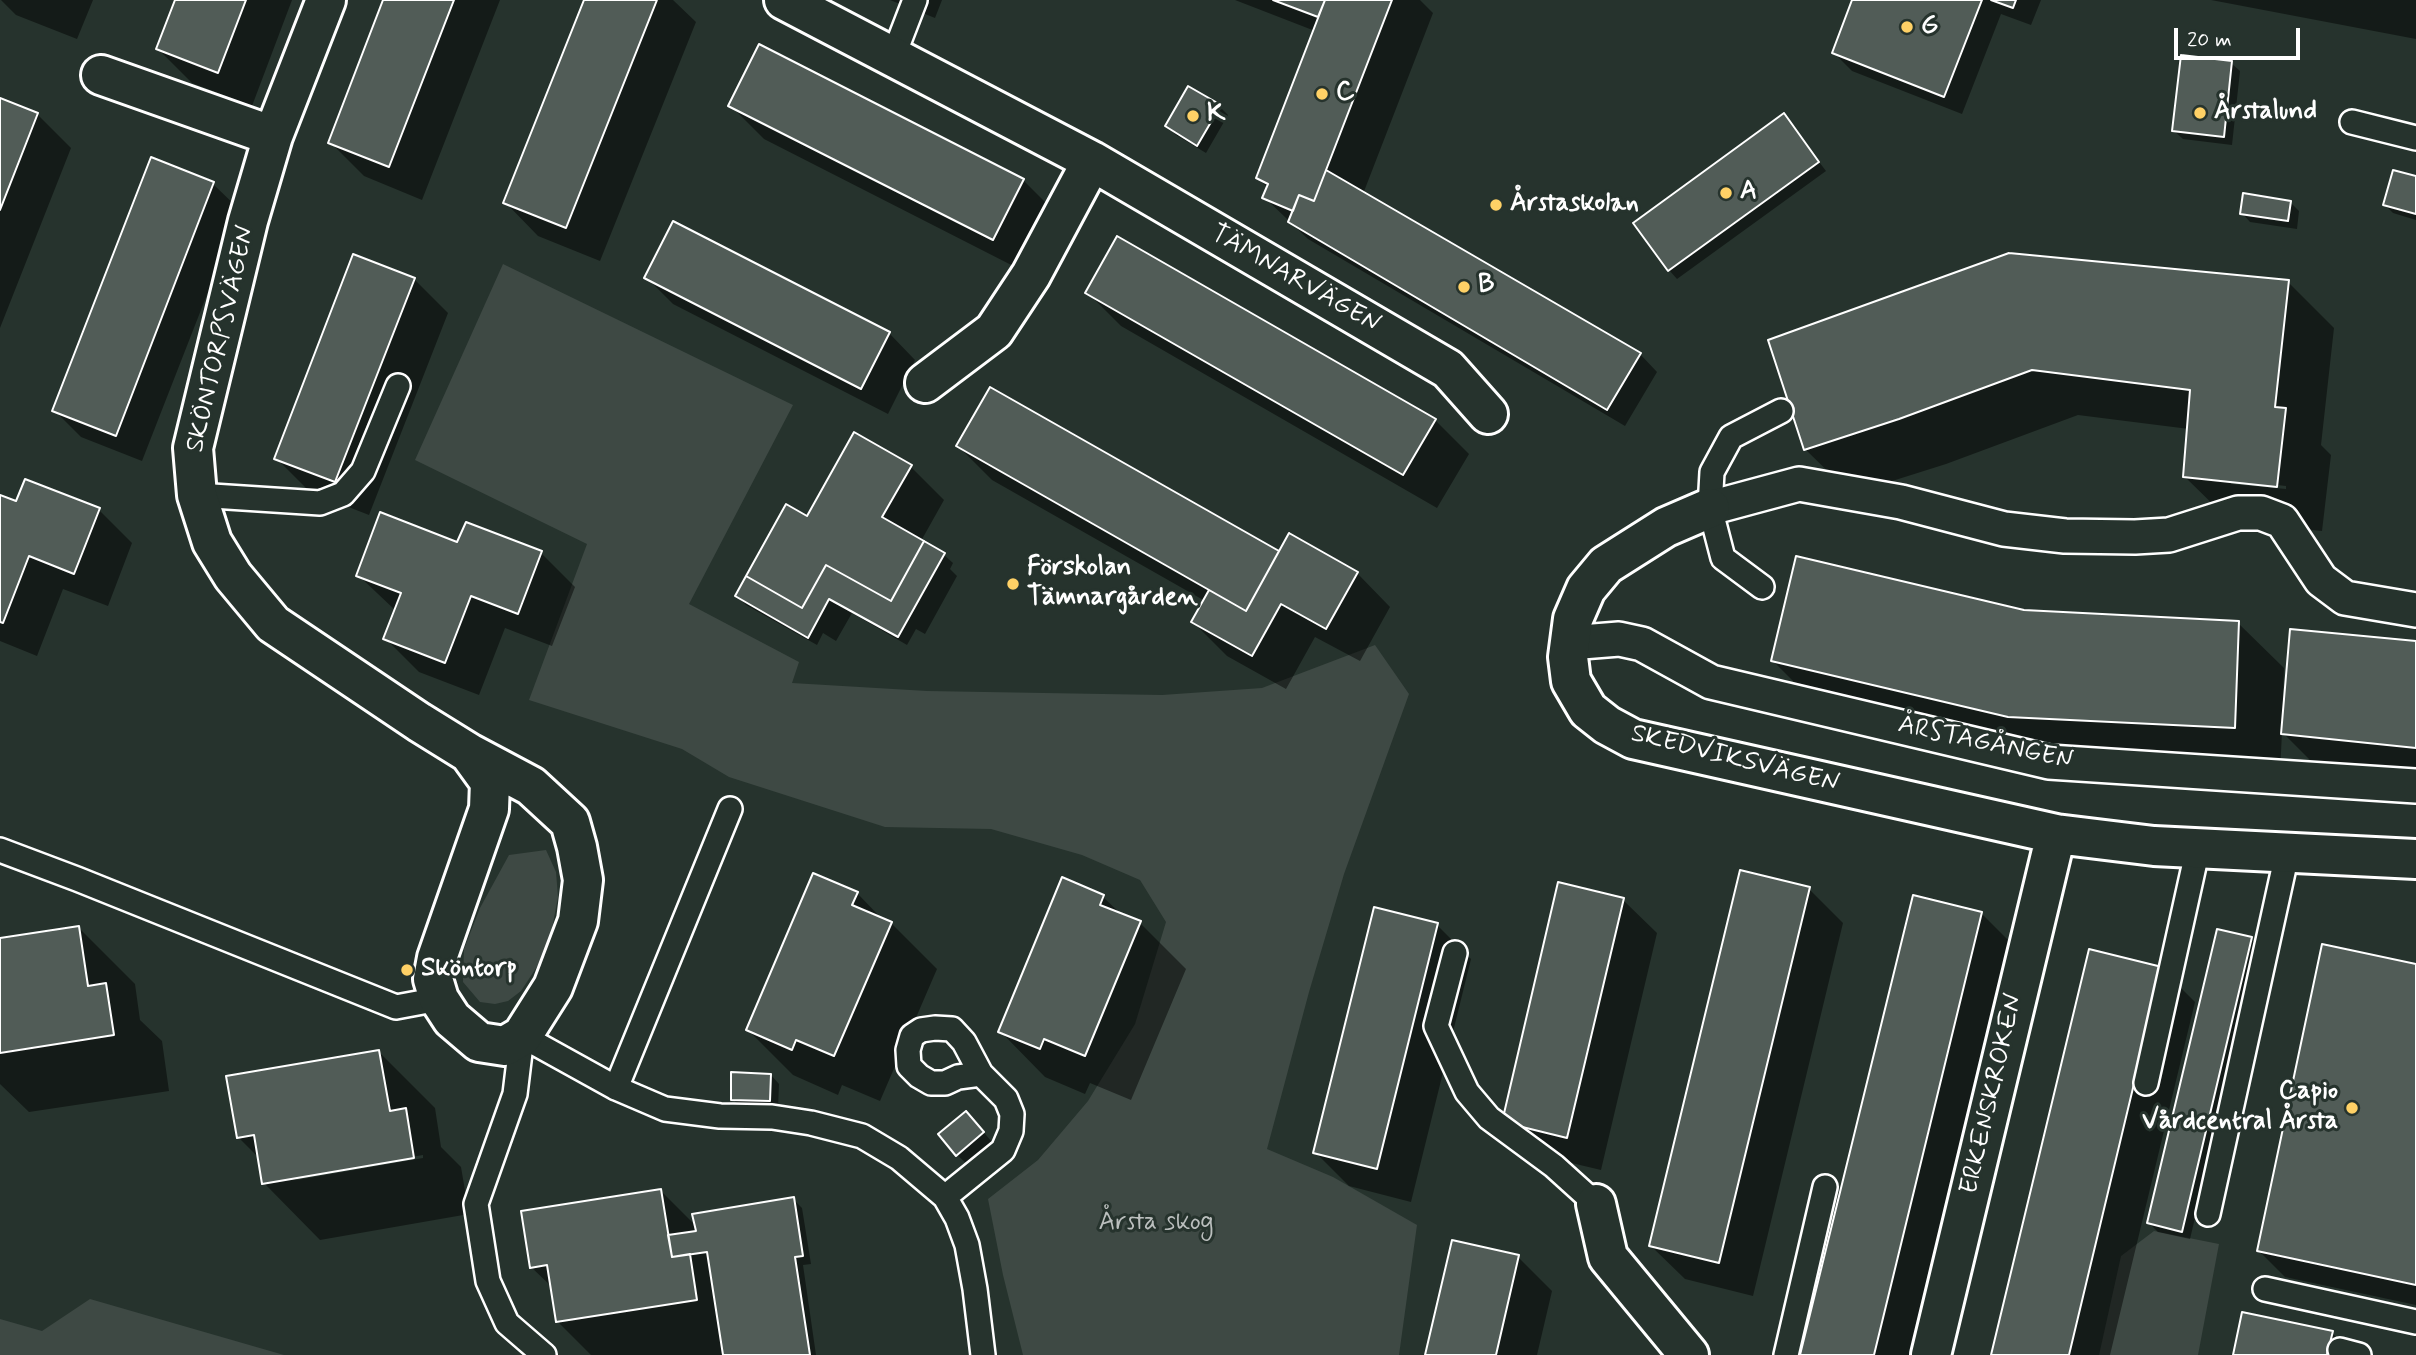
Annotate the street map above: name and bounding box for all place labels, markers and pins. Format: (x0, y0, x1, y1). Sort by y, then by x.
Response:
place label: G (1921, 11, 1938, 43)
marker: G (1899, 19, 1915, 35)
place label: C (1336, 78, 1354, 110)
marker: C (1314, 86, 1330, 102)
place label: Årstalund (2214, 97, 2317, 129)
place label: K (1207, 100, 1225, 132)
marker: Årstalund (2192, 105, 2208, 121)
marker: K (1185, 108, 1201, 124)
place label: A (1740, 177, 1757, 209)
marker: A (1718, 185, 1734, 201)
place label: Årstaskolan (1510, 189, 1639, 221)
marker: Årstaskolan (1488, 197, 1504, 213)
place label: B (1478, 271, 1494, 303)
marker: B (1456, 279, 1472, 295)
place label: Förskolan Tämnargården (1027, 553, 1198, 614)
marker: Förskolan Tämnargården (1005, 576, 1021, 592)
place label: Sköntorp (421, 954, 517, 986)
marker: Sköntorp (399, 962, 415, 978)
place label: Capio Vårdcentral Årsta (2142, 1077, 2338, 1138)
marker: Capio Vårdcentral Årsta (2344, 1100, 2360, 1116)

